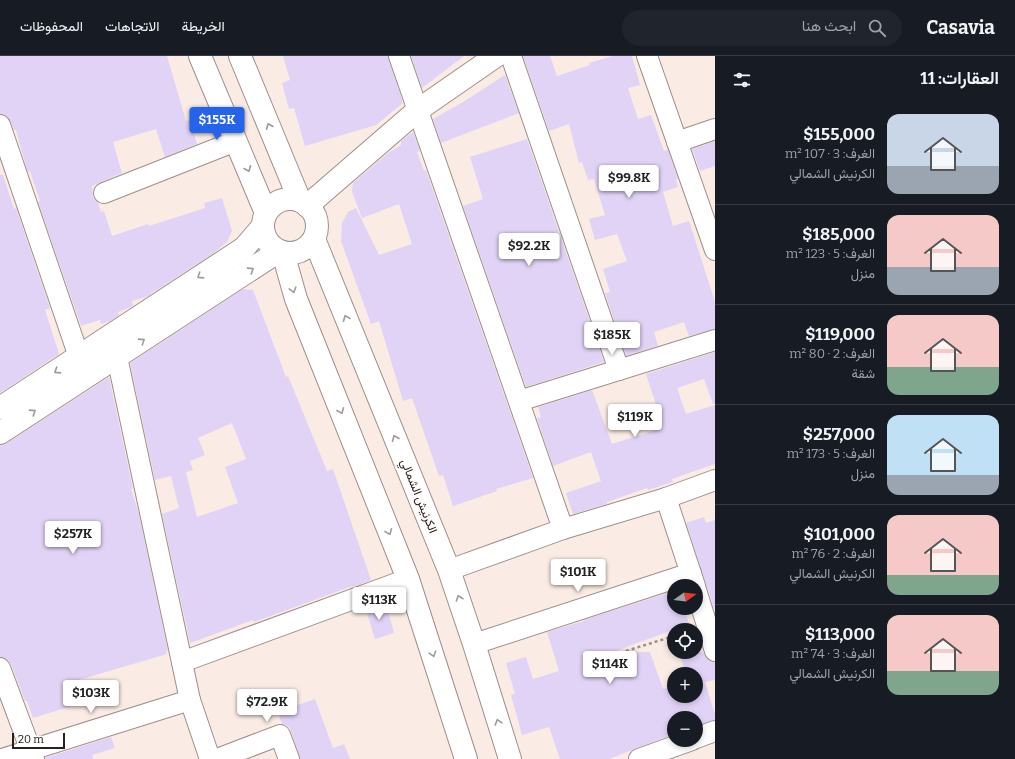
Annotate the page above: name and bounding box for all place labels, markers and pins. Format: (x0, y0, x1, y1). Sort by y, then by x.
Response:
pin: $155K (189, 107, 245, 141)
pin: $99.8K (596, 165, 662, 199)
pin: $92.2K (496, 233, 562, 267)
pin: $185K (584, 322, 640, 356)
pin: $119K (607, 404, 663, 438)
pin: $257K (45, 521, 101, 555)
pin: $101K (550, 559, 606, 593)
pin: $113K (351, 587, 407, 621)
pin: $114K (582, 651, 638, 685)
pin: $103K (63, 680, 119, 714)
pin: $72.9K (234, 689, 300, 723)

